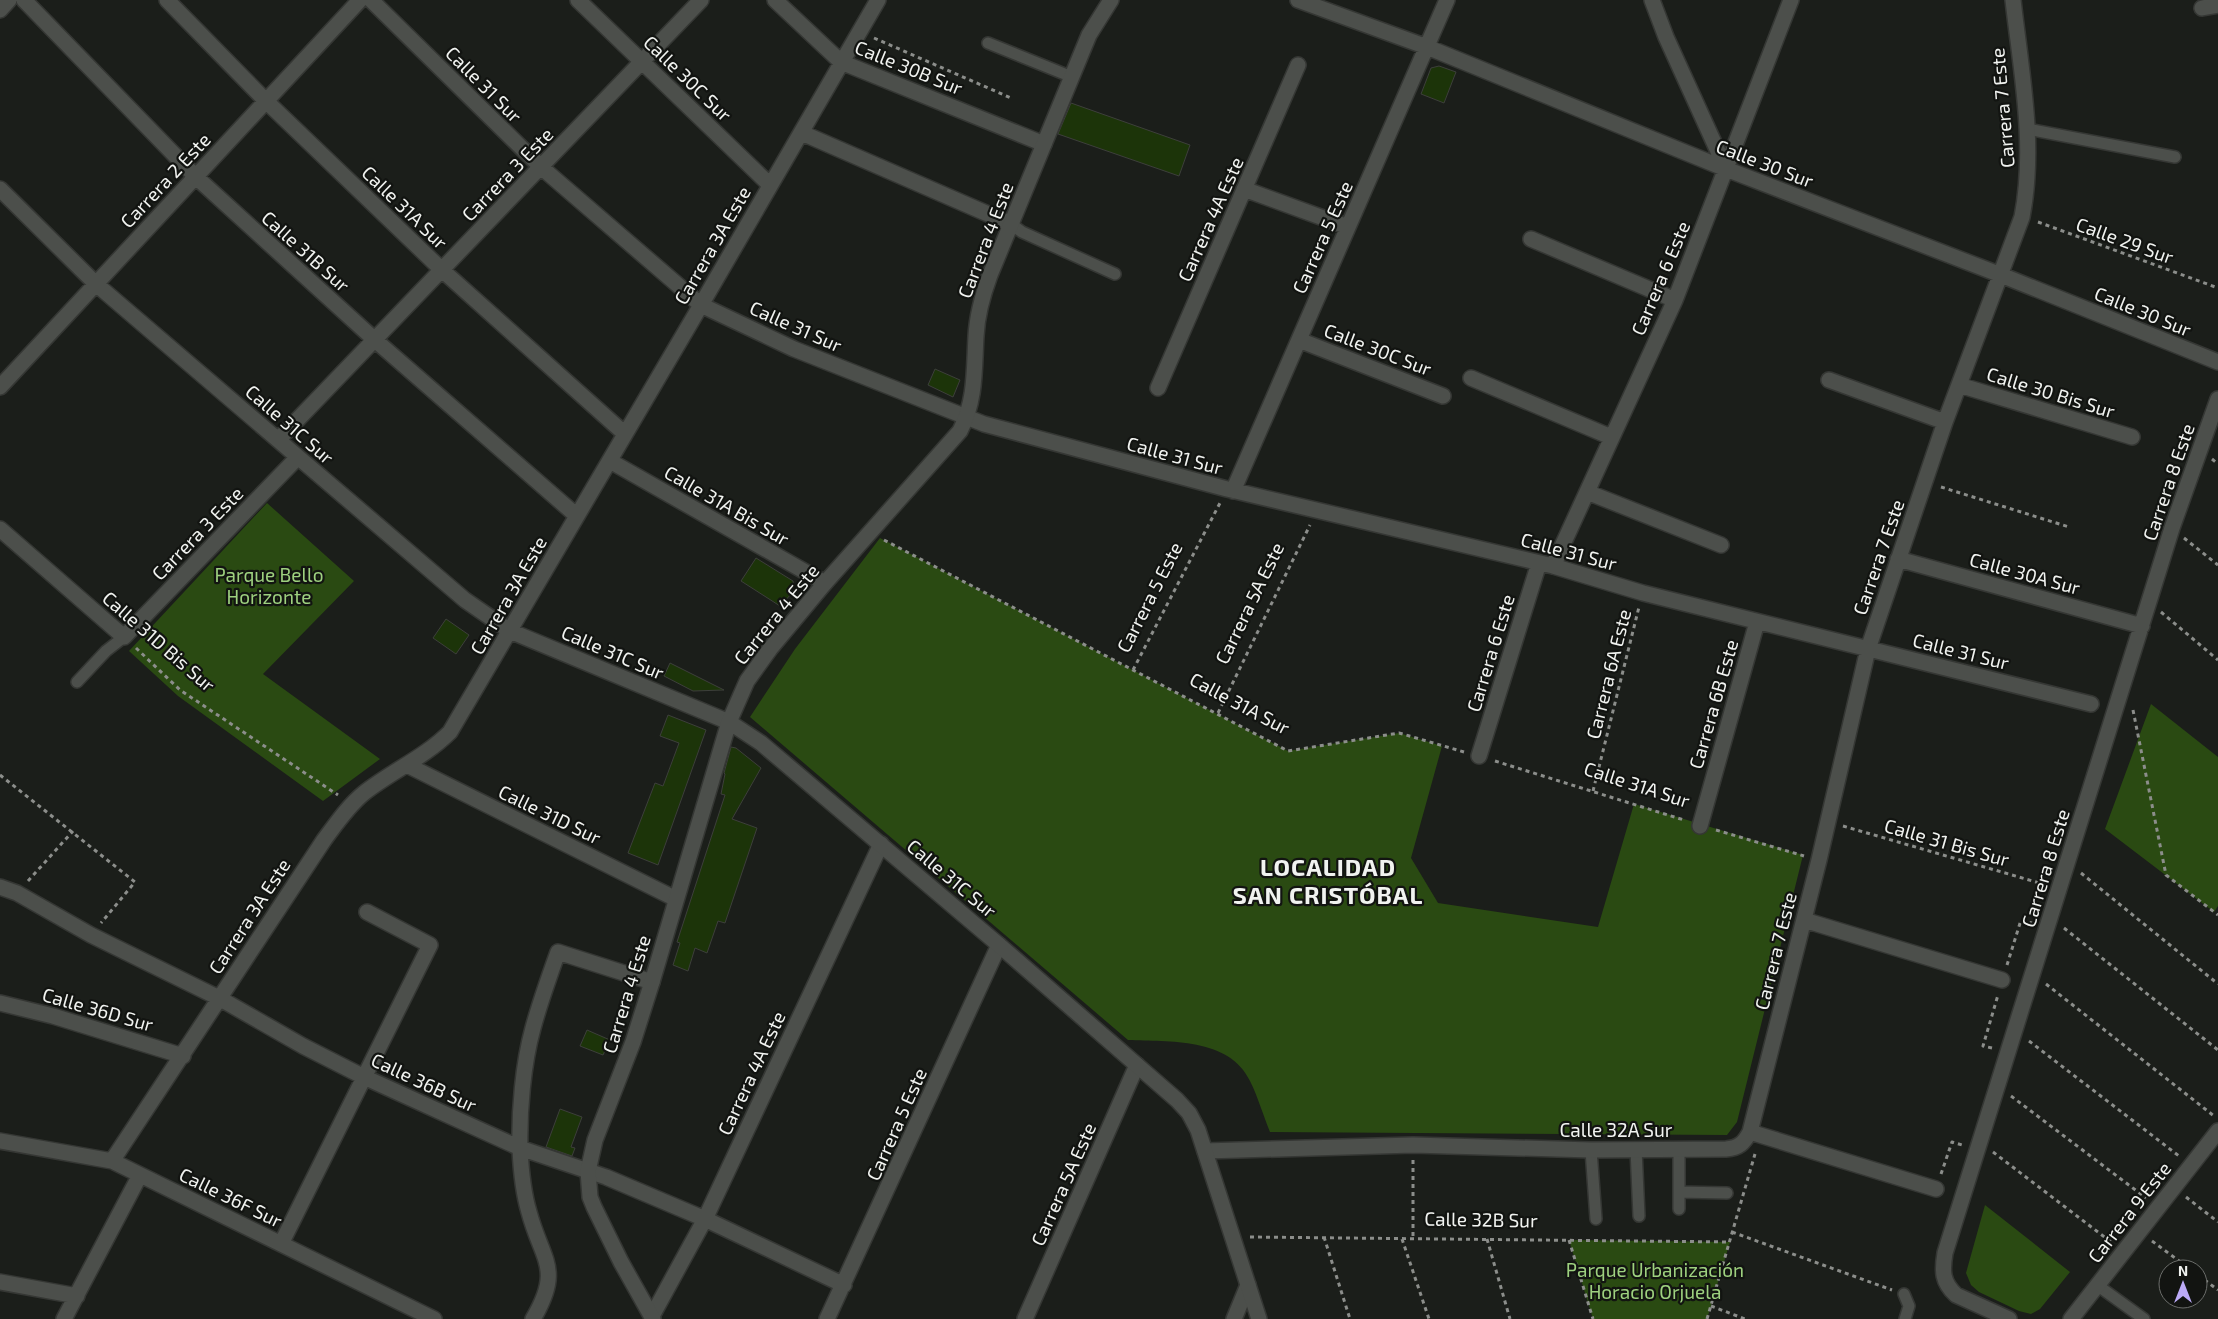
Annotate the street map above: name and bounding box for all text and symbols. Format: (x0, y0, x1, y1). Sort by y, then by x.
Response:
street label: Calle 30C Sur (639, 30, 737, 126)
street label: Calle 30B Sur (852, 35, 967, 99)
street label: Calle 31 Sur (441, 41, 527, 127)
street label: Carrera 7 Este (1985, 47, 2019, 169)
street label: Carrera 3 Este (457, 122, 557, 226)
street label: Carrera 2 Este (115, 128, 215, 232)
street label: Calle 30 Sur (1713, 134, 1817, 192)
street label: Carrera 4A Este (1172, 153, 1248, 285)
street label: Calle 31A Sur (358, 161, 453, 254)
street label: Carrera 5 Este (1287, 177, 1357, 297)
street label: Carrera 4 Este (952, 179, 1018, 301)
street label: Carrera 3A Este (669, 182, 755, 308)
street label: Calle 31B Sur (257, 206, 355, 297)
street label: Calle 29 Sur (2073, 212, 2177, 268)
street label: Carrera 6 Este (1626, 218, 1694, 338)
street label: Calle 30 Sur (2091, 281, 2195, 341)
street label: Calle 31 Sur (746, 295, 846, 357)
street label: Calle 30C Sur (1321, 318, 1435, 380)
street label: Calle 30 Bis Sur (1984, 362, 2118, 423)
street label: Calle 31C Sur (241, 379, 339, 469)
street label: Carrera 8 Este (2137, 420, 2199, 544)
street label: Calle 31 Sur (1124, 431, 1226, 479)
street label: Calle 31A Bis Sur (661, 460, 794, 550)
street label: Carrera 3 Este (147, 481, 247, 585)
street label: Carrera 7 Este (1848, 496, 1908, 618)
street label: Calle 31 Sur (1518, 527, 1620, 575)
street label: Carrera 3A Este (465, 532, 551, 658)
street label: Carrera 5 Este (1111, 538, 1187, 656)
street label: Carrera 5A Este (1210, 539, 1288, 667)
street label: Calle 30A Sur (1967, 547, 2083, 599)
street label: Carrera 4 Este (729, 559, 823, 669)
park label: Parque Bello Horizonte (214, 563, 324, 608)
street label: Calle 31D Bis Sur (98, 586, 220, 696)
street label: Carrera 6 Este (1461, 591, 1519, 715)
street label: Carrera 6A Este (1581, 607, 1635, 741)
street label: Calle 31C Sur (558, 620, 668, 684)
street label: Calle 31 Sur (1910, 628, 2012, 674)
street label: Carrera 6B Este (1684, 637, 1742, 771)
street label: Calle 31A Sur (1186, 667, 1294, 739)
street label: Calle 31A Sur (1581, 756, 1693, 812)
street label: Calle 31D Sur (495, 779, 605, 849)
street label: Carrera 8 Este (2016, 806, 2074, 930)
street label: Calle 31 Bis Sur (1882, 813, 2012, 871)
street label: Calle 31C Sur (903, 834, 1002, 922)
district label: LOCALIDAD SAN CRISTÓBAL (1233, 852, 1423, 909)
street label: Carrera 3A Este (203, 854, 295, 978)
street label: Carrera 7 Este (1749, 890, 1801, 1012)
street label: Carrera 4 Este (597, 932, 655, 1056)
street label: Calle 36D Sur (40, 982, 157, 1036)
street label: Carrera 4A Este (712, 1008, 790, 1138)
street label: Calle 36B Sur (368, 1048, 481, 1117)
street label: Carrera 5 Este (861, 1064, 931, 1184)
street label: Calle 32A Sur (1560, 1118, 1673, 1141)
street label: Carrera 5A Este (1026, 1119, 1100, 1249)
street label: Carrera 9 Este (2083, 1157, 2175, 1267)
street label: Calle 36F Sur (176, 1162, 287, 1232)
street label: Calle 32B Sur (1424, 1207, 1538, 1231)
park label: Parque Urbanización Horacio Orjuela (1566, 1258, 1744, 1303)
north arrow (2158, 1259, 2208, 1309)
text: N (2178, 1262, 2188, 1279)

